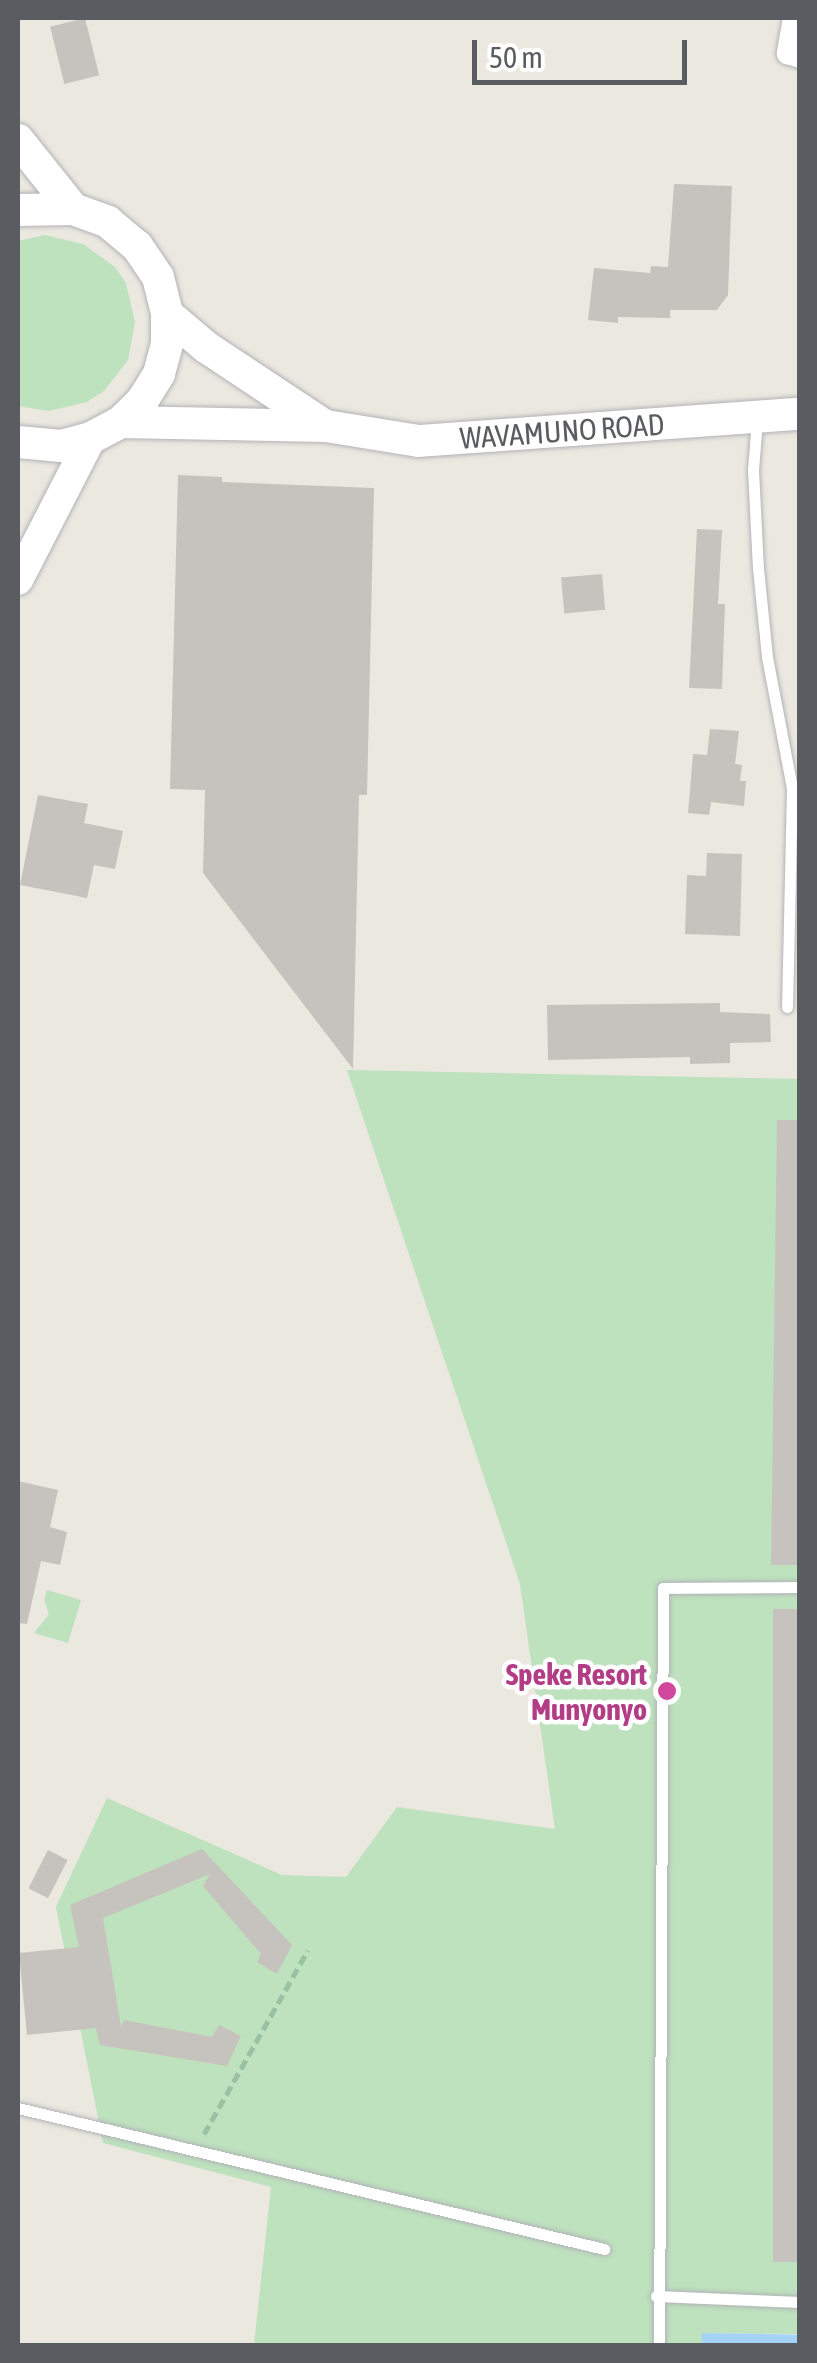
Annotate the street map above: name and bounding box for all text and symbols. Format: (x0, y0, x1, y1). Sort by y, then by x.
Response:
scale bar (477, 20, 692, 82)
text: 50 m (489, 40, 543, 74)
street label: WAVAMUNO ROAD (459, 406, 665, 456)
place label: Speke Resort Munyonyo (506, 1656, 647, 1726)
marker: Speke Resort Munyonyo (656, 1680, 678, 1702)

